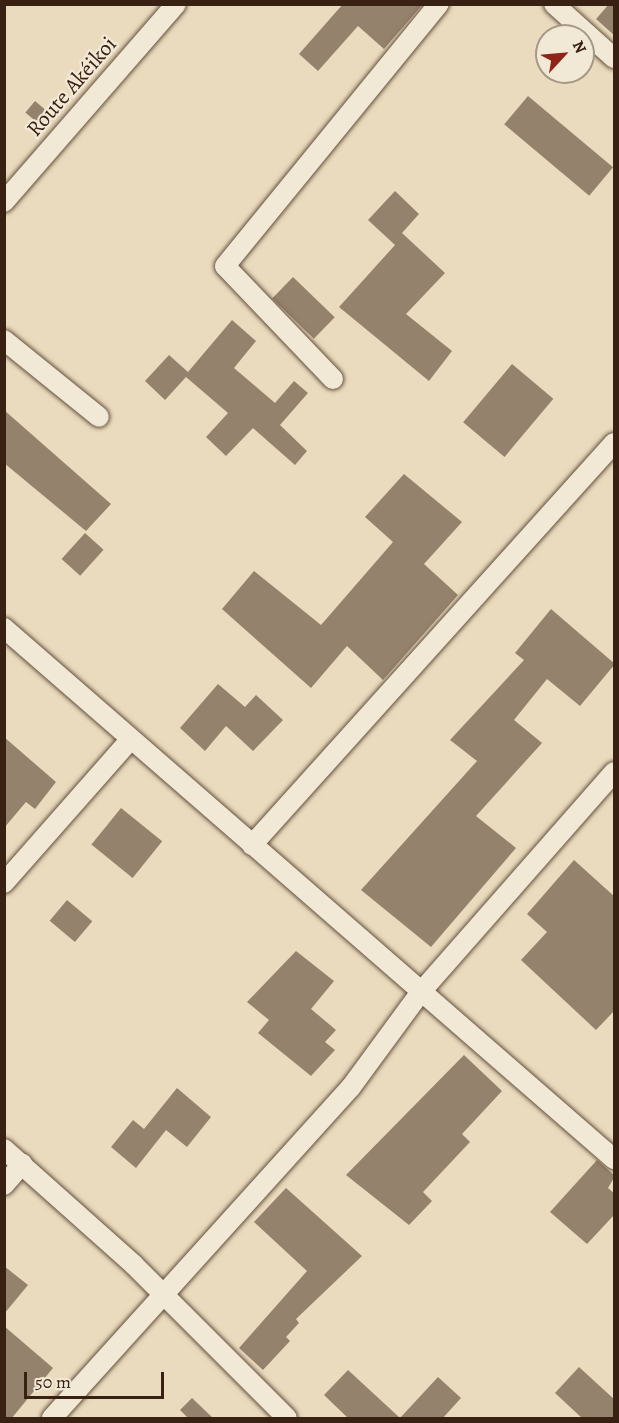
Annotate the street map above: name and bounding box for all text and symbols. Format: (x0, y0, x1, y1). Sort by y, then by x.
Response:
north arrow (535, 24, 595, 84)
street label: Route Akéikoi (21, 32, 123, 142)
text: N (567, 37, 592, 57)
scale bar (27, 1360, 166, 1398)
text: 50 m (35, 1370, 71, 1394)

